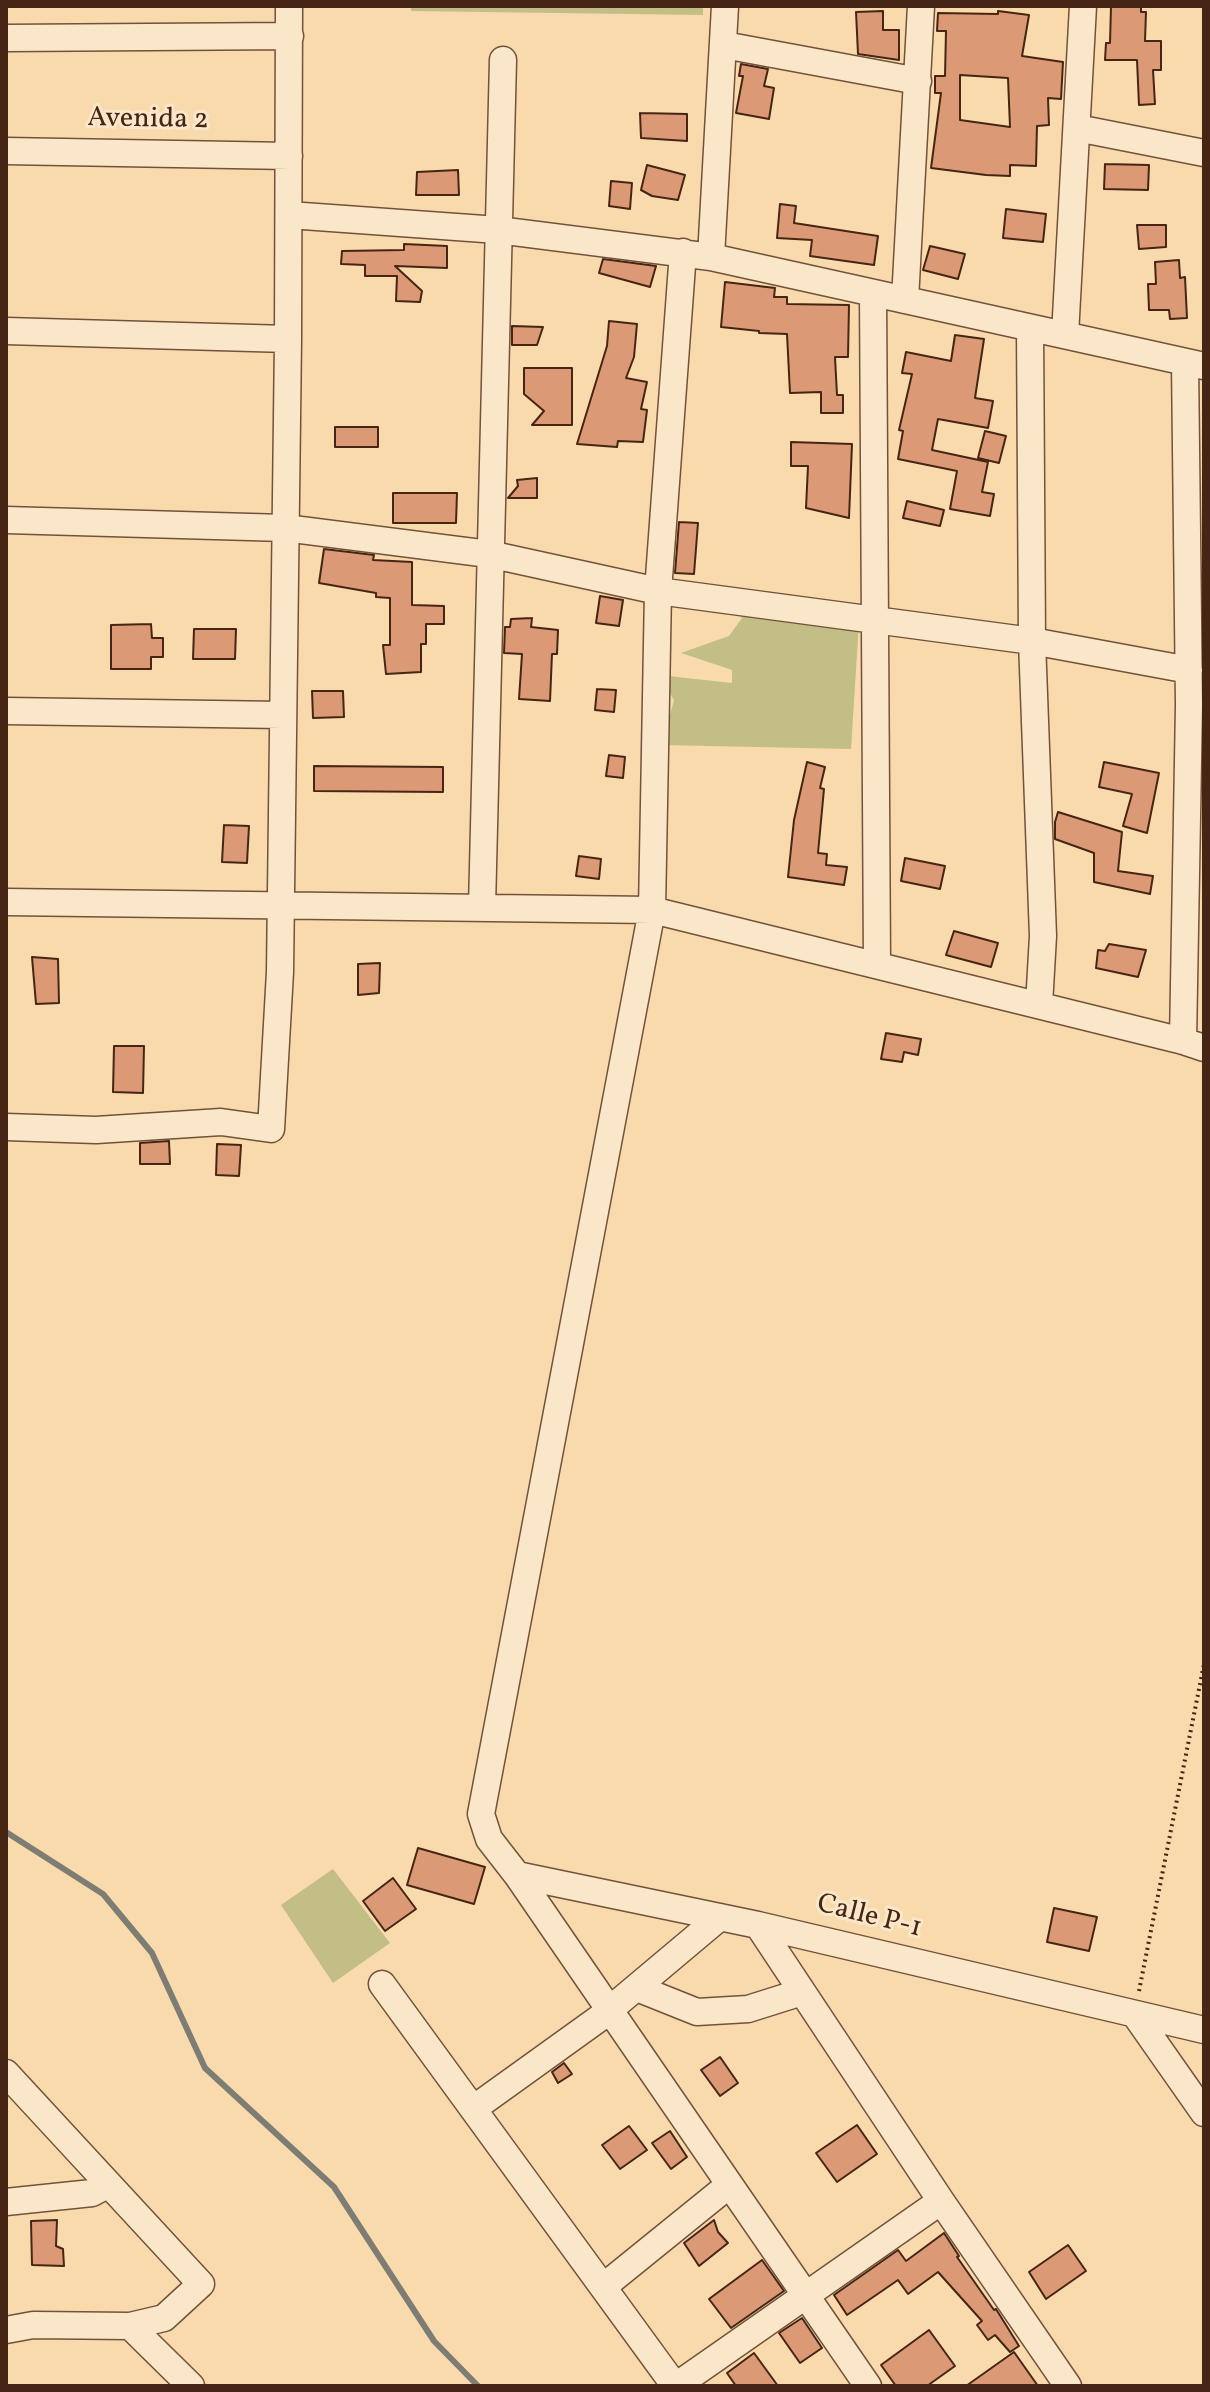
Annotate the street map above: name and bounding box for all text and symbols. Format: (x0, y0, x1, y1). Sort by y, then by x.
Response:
street label: Avenida 2 (87, 103, 209, 139)
street label: Calle P-1 (813, 1889, 925, 1947)

